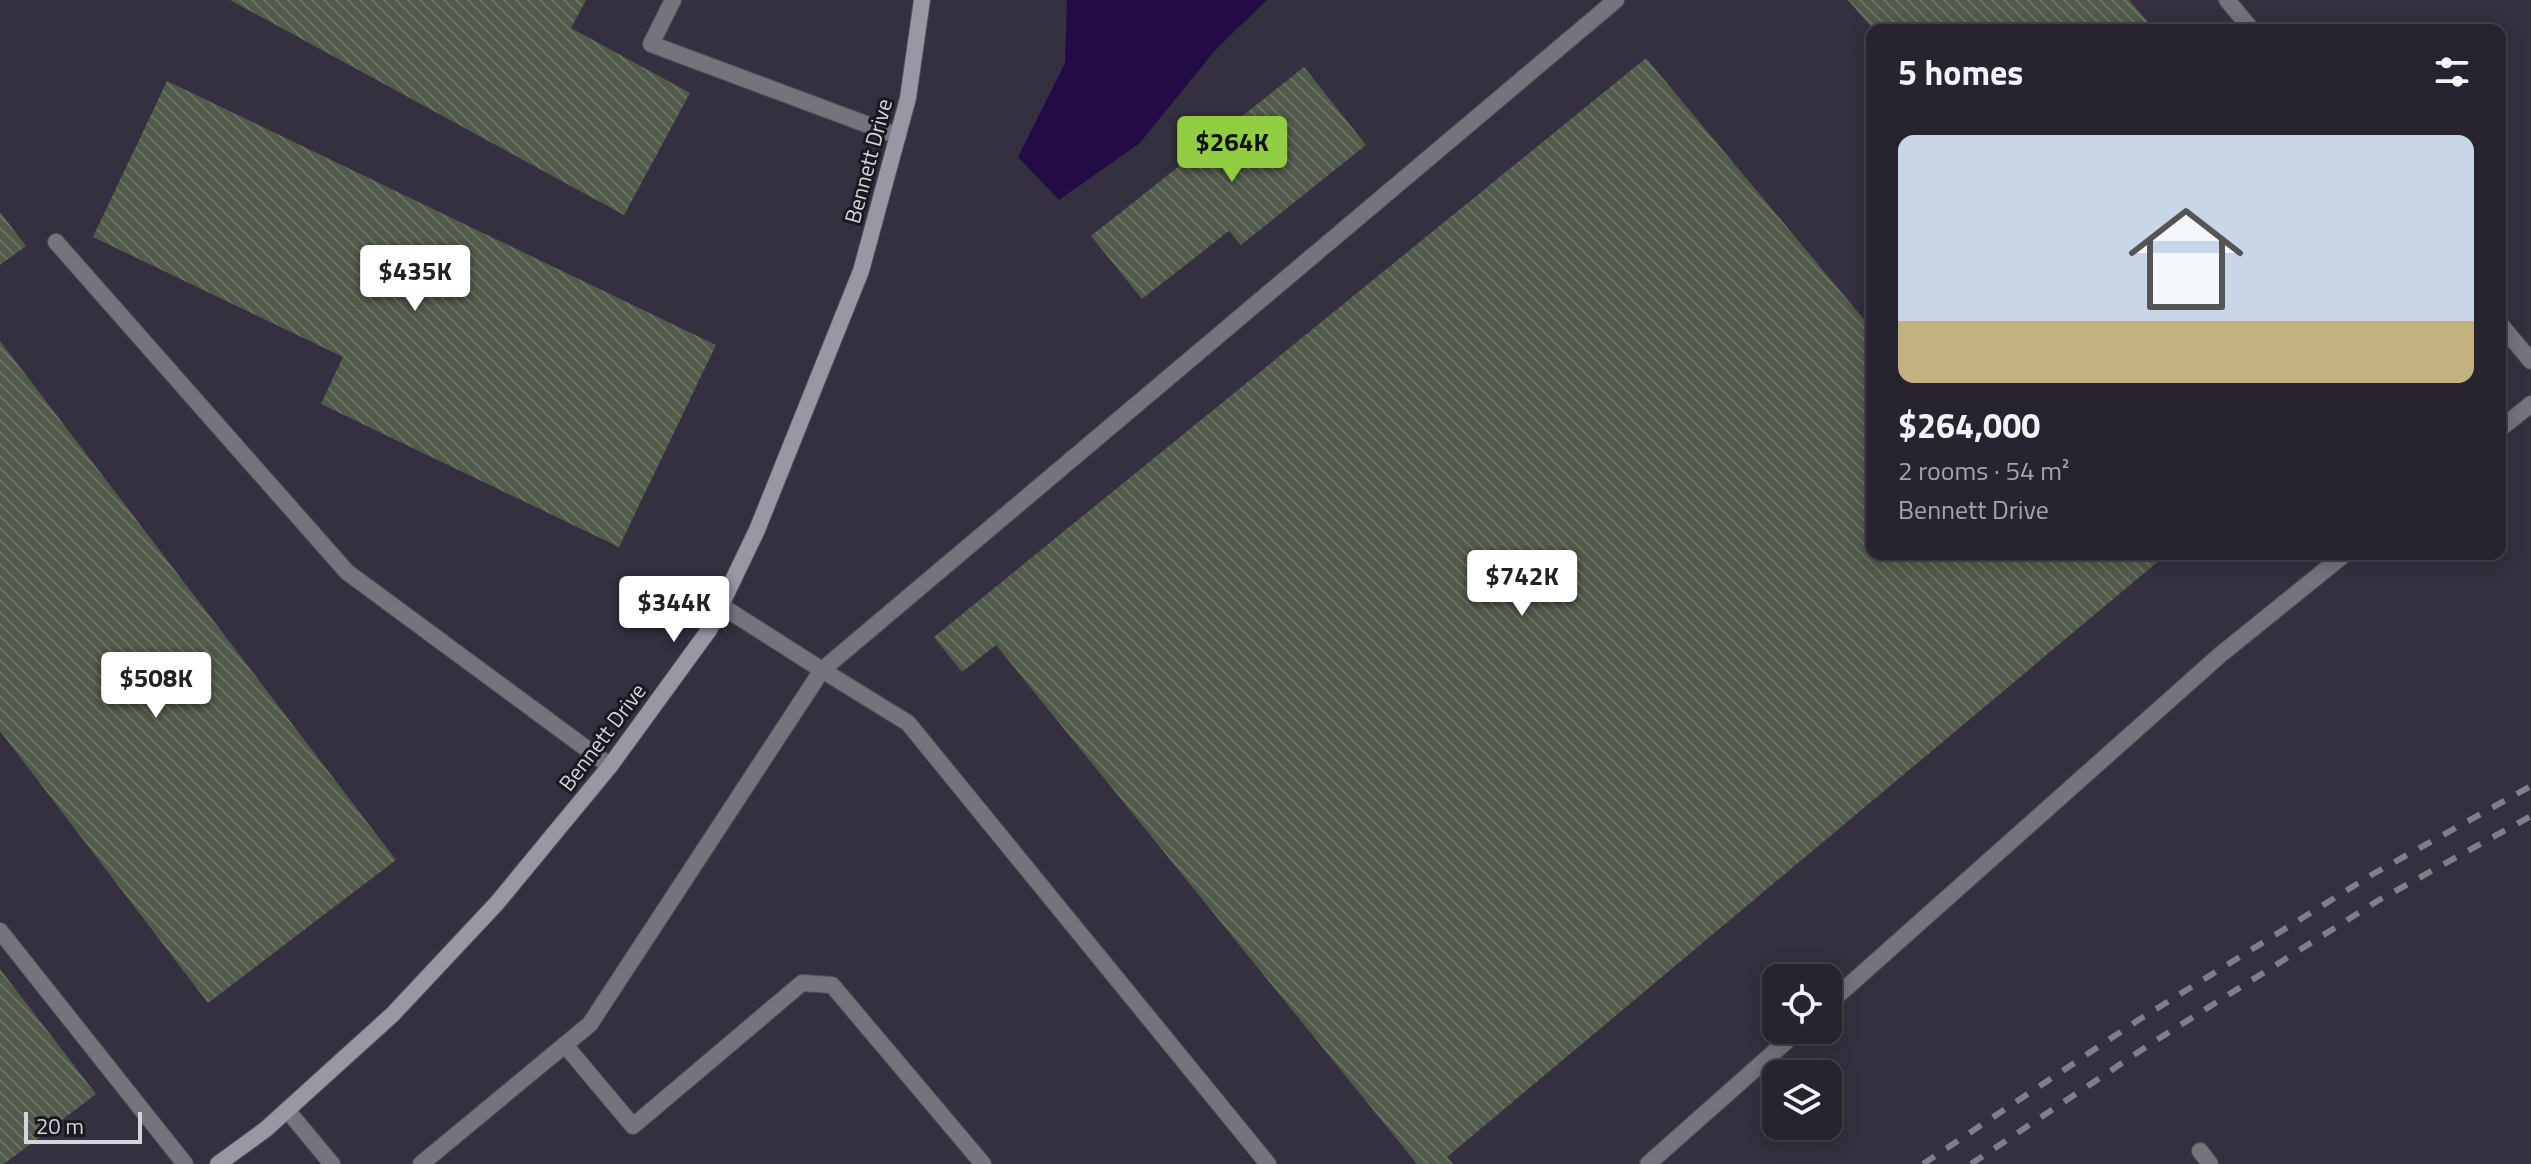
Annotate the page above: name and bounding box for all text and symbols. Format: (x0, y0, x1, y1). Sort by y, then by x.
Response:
text: 5 homes (1898, 46, 2023, 98)
icon: filters (2430, 50, 2474, 94)
street label: Bennett Drive (835, 95, 901, 227)
pin: $264K (1176, 116, 1288, 184)
text: $264K (1195, 122, 1269, 161)
icon: home (2114, 187, 2258, 331)
pin: $435K (359, 245, 471, 313)
text: $435K (378, 251, 452, 290)
text: $264,000 (1898, 399, 2040, 451)
text: 2 rooms · 54 m² (1898, 451, 2069, 490)
text: Bennett Drive (1898, 490, 2049, 529)
pin: $742K (1466, 550, 1578, 618)
text: $742K (1485, 556, 1559, 595)
pin: $344K (618, 576, 730, 644)
text: $344K (637, 582, 711, 621)
pin: $508K (100, 652, 212, 720)
text: $508K (119, 658, 193, 697)
street label: Bennett Drive (550, 676, 654, 798)
map controls (1762, 964, 1842, 1140)
button: locate (1762, 964, 1842, 1044)
button: layers (1762, 1060, 1842, 1140)
scale bar (24, 1108, 142, 1144)
text: 20 m (36, 1109, 84, 1143)

